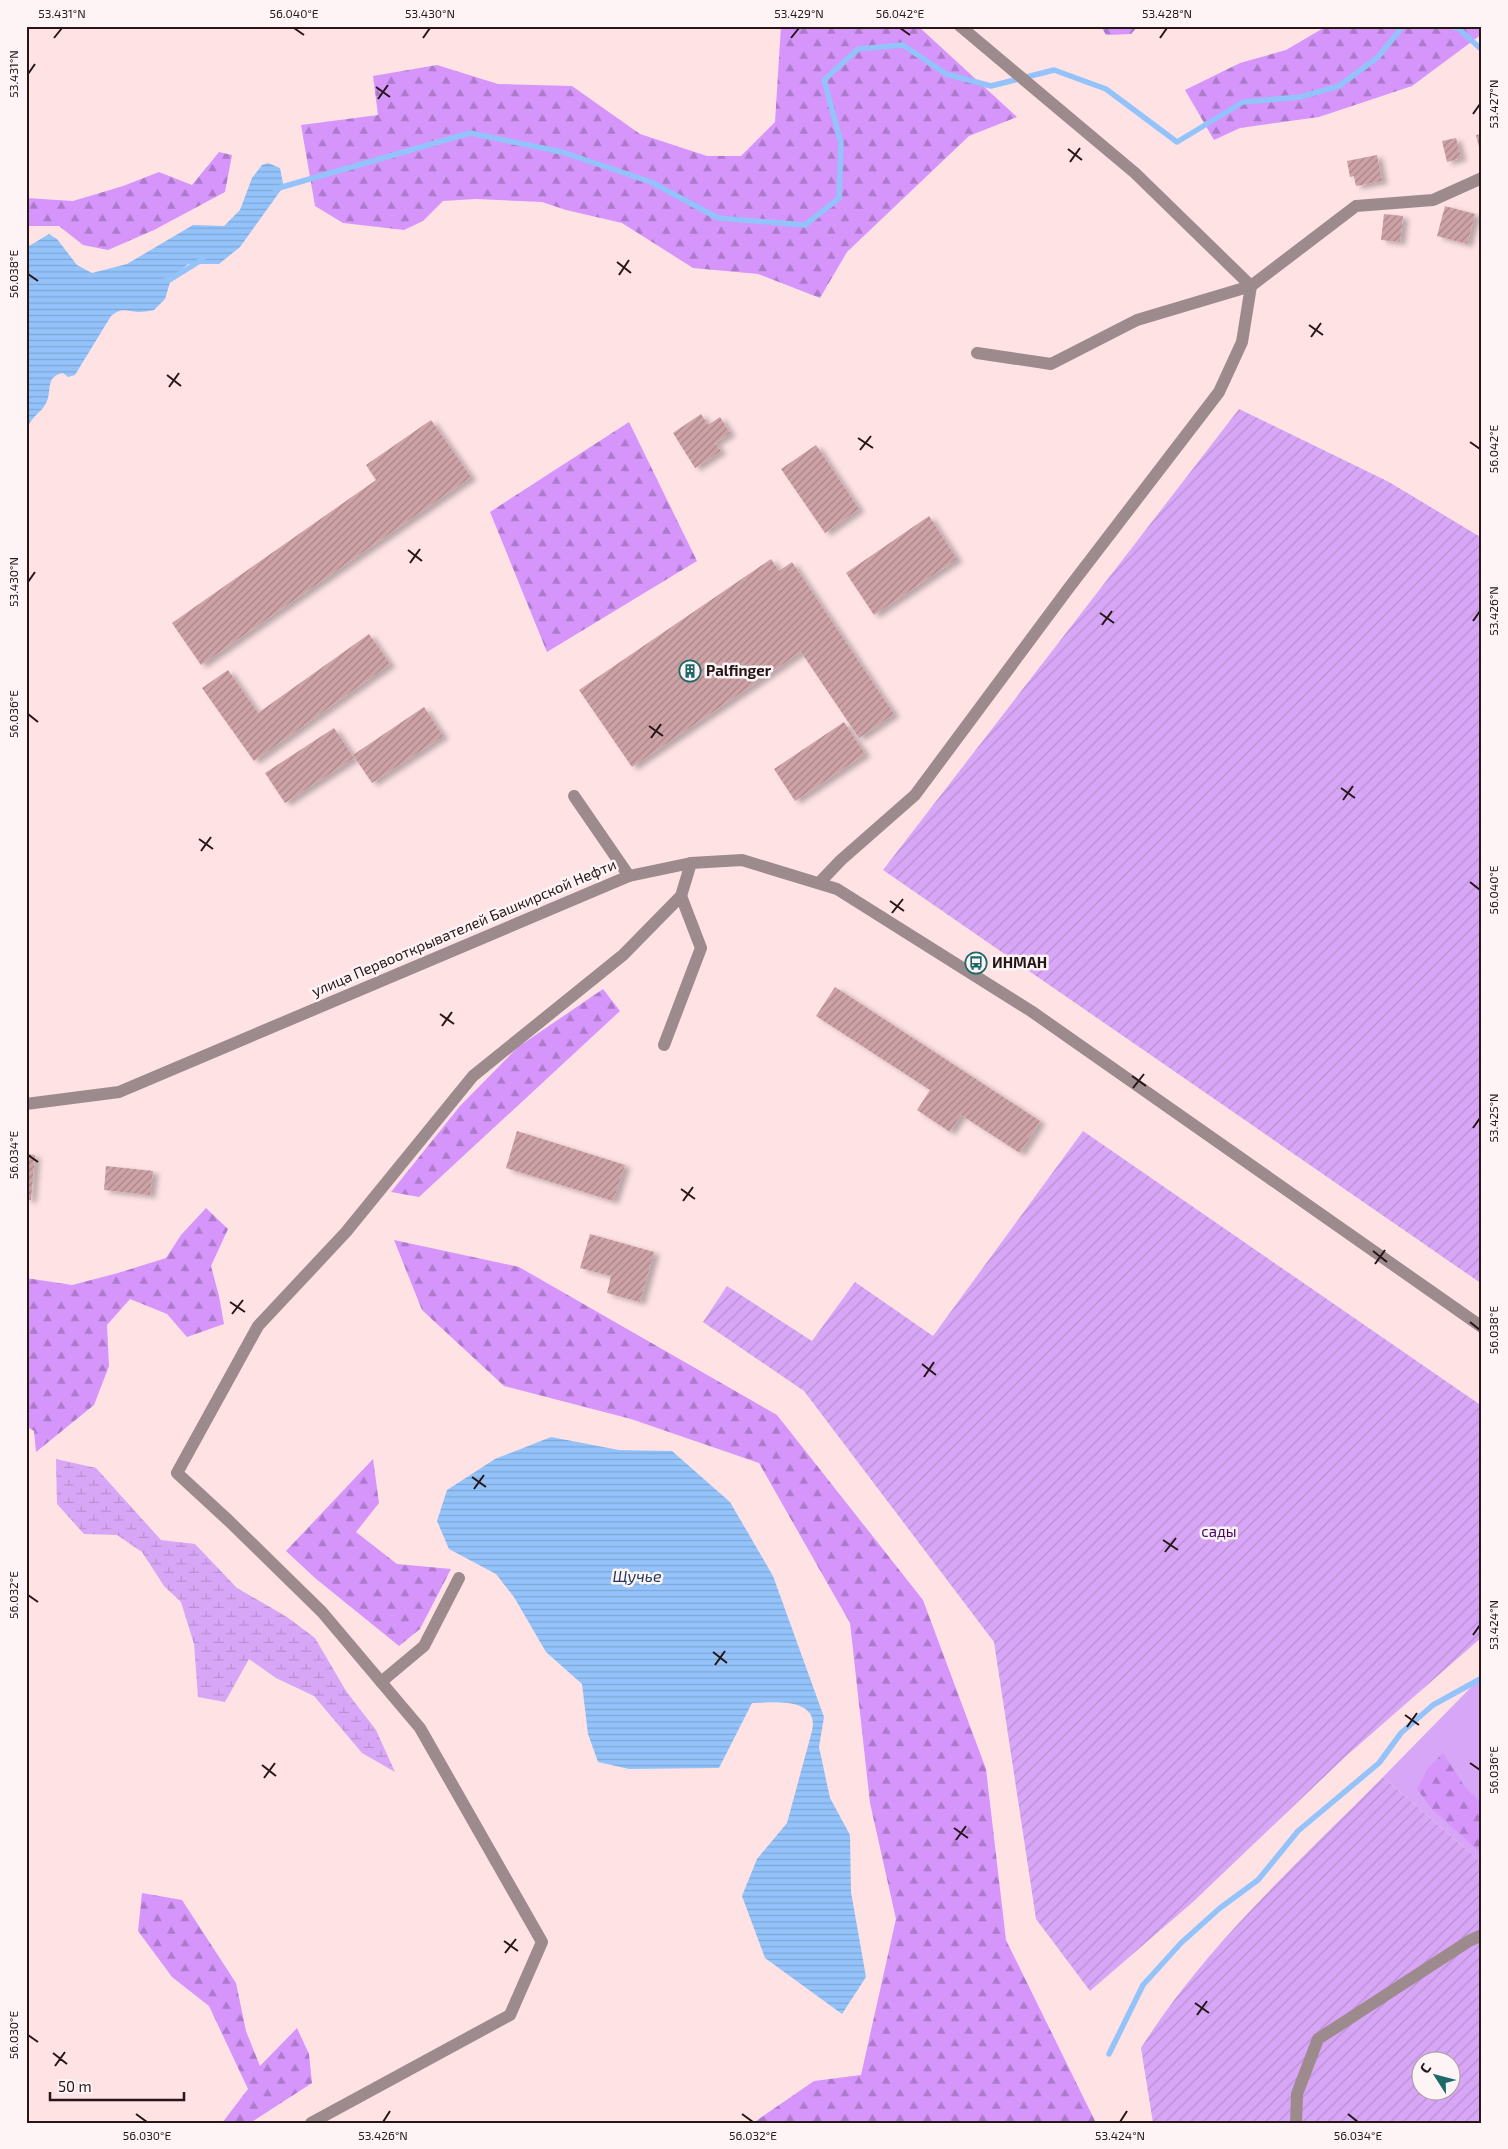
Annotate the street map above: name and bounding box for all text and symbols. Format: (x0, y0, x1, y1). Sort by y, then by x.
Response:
text: 53.431°N (38, 6, 86, 20)
text: 56.040°E (270, 6, 319, 20)
text: 53.430°N (405, 6, 455, 20)
text: 53.429°N (774, 6, 824, 20)
text: 56.042°E (876, 6, 925, 20)
text: 53.428°N (1142, 6, 1192, 20)
text: 53.431°N (6, 50, 20, 98)
text: 53.427°N (1486, 80, 1500, 128)
text: 56.038°E (6, 250, 20, 298)
text: 56.042°E (1486, 424, 1500, 473)
text: 53.430°N (6, 557, 20, 607)
text: 53.426°N (1486, 586, 1500, 636)
building icon: Palfinger (678, 659, 702, 683)
place label: Palfinger (706, 661, 772, 679)
text: 56.036°E (6, 690, 20, 738)
street label: улица Первооткрывателей Башкирской Нефти (309, 855, 619, 1001)
text: 56.040°E (1486, 865, 1500, 914)
bus stop icon: ИНМАН (964, 951, 988, 975)
place label: ИНМАН (992, 953, 1047, 971)
text: 53.425°N (1486, 1093, 1500, 1143)
text: 56.034°E (6, 1131, 20, 1179)
text: 56.038°E (1486, 1306, 1500, 1354)
park label: сады (1201, 1522, 1237, 1540)
water label: Щучье (612, 1566, 662, 1585)
text: 56.032°E (6, 1571, 20, 1619)
text: 53.424°N (1486, 1600, 1500, 1650)
text: 56.036°E (1486, 1746, 1500, 1794)
text: 56.030°E (6, 2011, 20, 2059)
north arrow (1410, 2052, 1460, 2102)
text: С (1416, 2060, 1434, 2076)
scale bar (50, 2069, 184, 2101)
text: 50 m (58, 2077, 92, 2095)
text: 56.030°E (123, 2128, 171, 2142)
text: 53.426°N (358, 2128, 408, 2142)
text: 56.032°E (729, 2128, 777, 2142)
text: 53.424°N (1095, 2128, 1145, 2142)
text: 56.034°E (1334, 2128, 1382, 2142)

